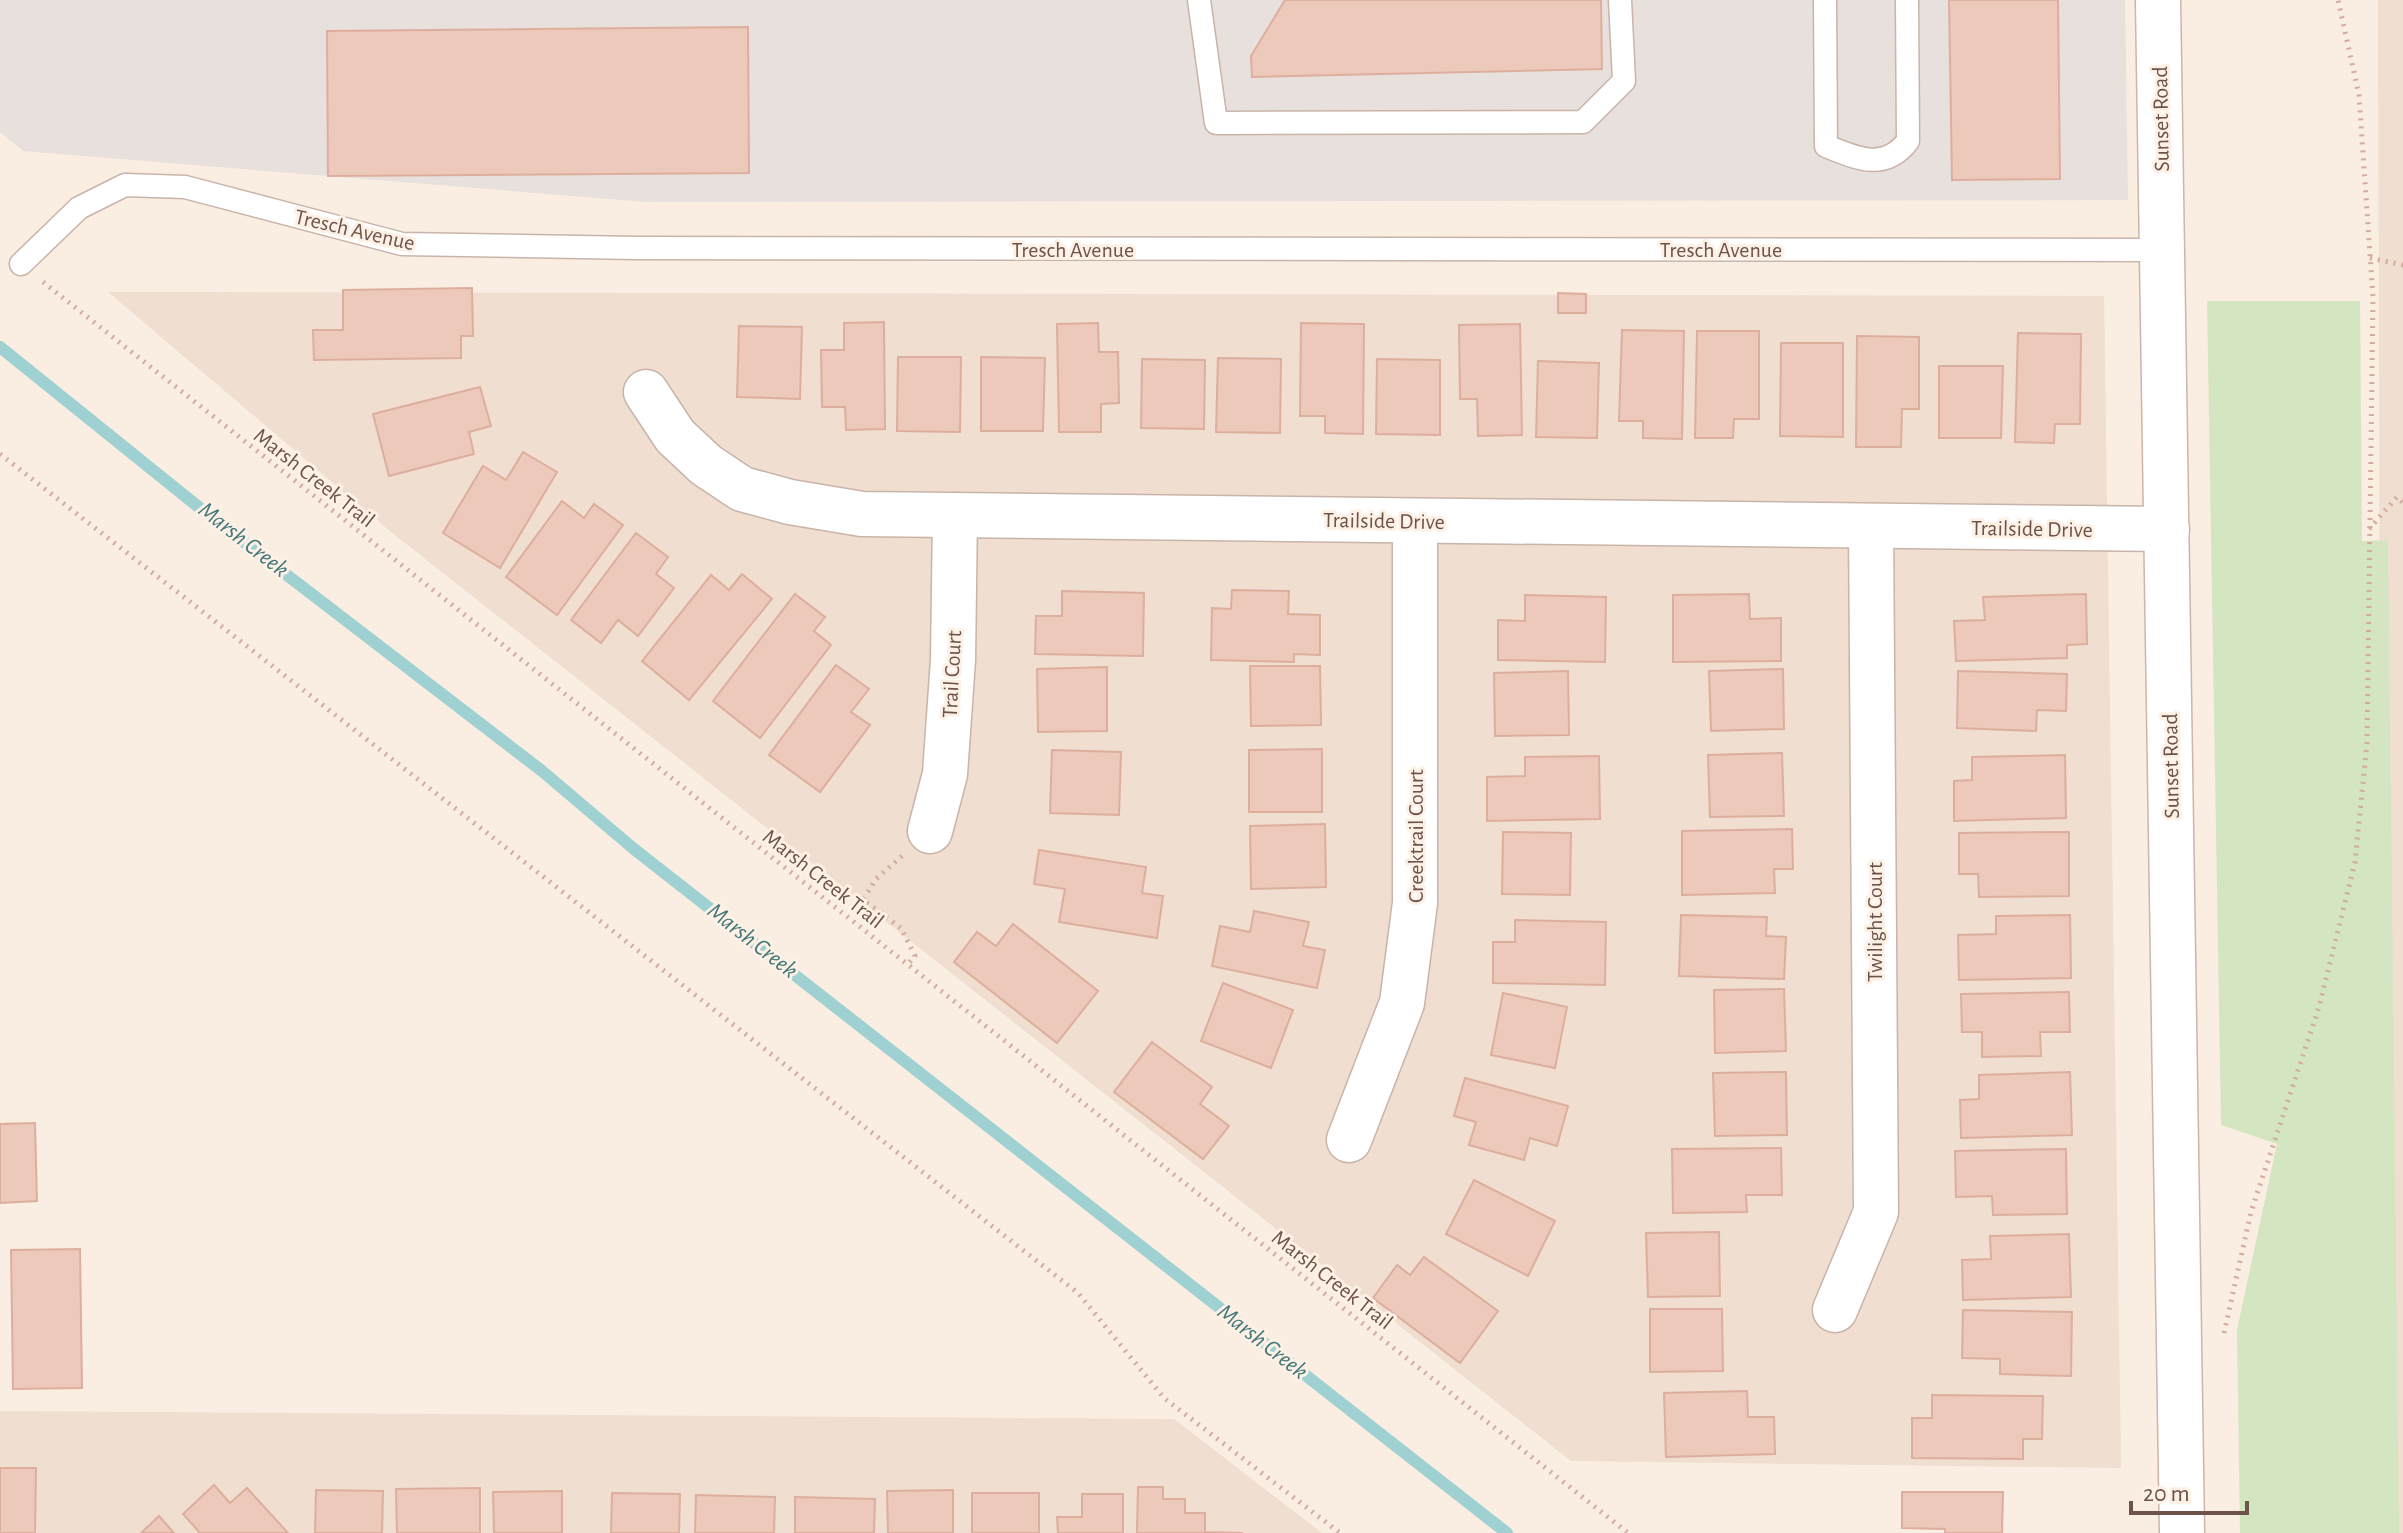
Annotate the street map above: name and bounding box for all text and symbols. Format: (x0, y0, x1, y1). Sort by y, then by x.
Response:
street label: Sunset Road (2149, 66, 2173, 172)
street label: Tresch Avenue (293, 205, 417, 254)
street label: Tresch Avenue (1012, 239, 1134, 261)
street label: Tresch Avenue (1660, 239, 1782, 261)
street label: Marsh Creek Trail (250, 424, 379, 532)
water label: Marsh Creek (194, 497, 293, 582)
street label: Trailside Drive (1323, 509, 1445, 533)
street label: Trailside Drive (1971, 517, 2093, 541)
street label: Trail Court (939, 630, 965, 718)
street label: Sunset Road (2159, 713, 2183, 819)
street label: Creektrail Court (1405, 769, 1427, 903)
street label: Marsh Creek Trail (759, 825, 888, 933)
street label: Twilight Court (1864, 862, 1886, 982)
water label: Marsh Creek (703, 898, 802, 983)
street label: Marsh Creek Trail (1268, 1226, 1397, 1334)
water label: Marsh Creek (1213, 1299, 1312, 1384)
scale bar (2131, 1465, 2247, 1515)
text: 20 m (2143, 1482, 2190, 1506)

